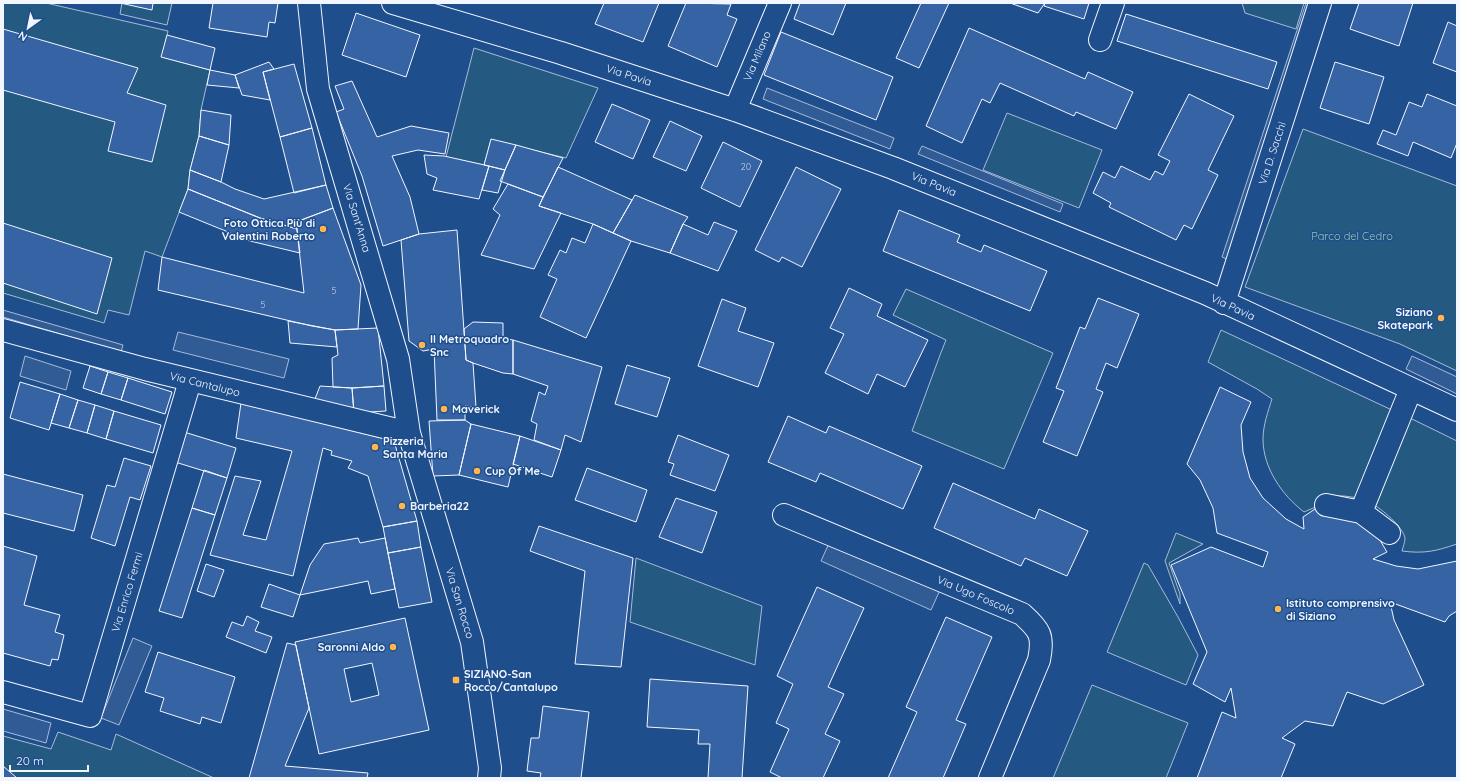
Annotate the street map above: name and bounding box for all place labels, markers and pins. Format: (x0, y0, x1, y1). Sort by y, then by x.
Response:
place label: Foto Ottica Più di Valentini Roberto (222, 216, 315, 243)
marker: Foto Ottica Più di Valentini Roberto (318, 224, 328, 234)
place label: Siziano Skatepark (1378, 305, 1433, 332)
marker: Siziano Skatepark (1436, 313, 1446, 323)
place label: Il Metroquadro Snc (430, 332, 509, 359)
marker: Il Metroquadro Snc (417, 340, 427, 350)
place label: Maverick (452, 402, 500, 416)
marker: Maverick (439, 404, 449, 414)
place label: Pizzeria Santa Maria (383, 434, 448, 461)
marker: Pizzeria Santa Maria (370, 442, 380, 452)
place label: Cup Of Me (485, 464, 541, 478)
marker: Cup Of Me (472, 466, 482, 476)
place label: Barberia22 (410, 499, 469, 513)
marker: Barberia22 (397, 501, 407, 511)
place label: Istituto comprensivo di Siziano (1286, 596, 1395, 623)
marker: Istituto comprensivo di Siziano (1273, 604, 1283, 614)
place label: Saronni Aldo (318, 640, 385, 654)
marker: Saronni Aldo (388, 642, 398, 652)
place label: SIZIANO-San Rocco/Cantalupo (464, 667, 558, 694)
marker: SIZIANO-San Rocco/Cantalupo (451, 675, 461, 685)

